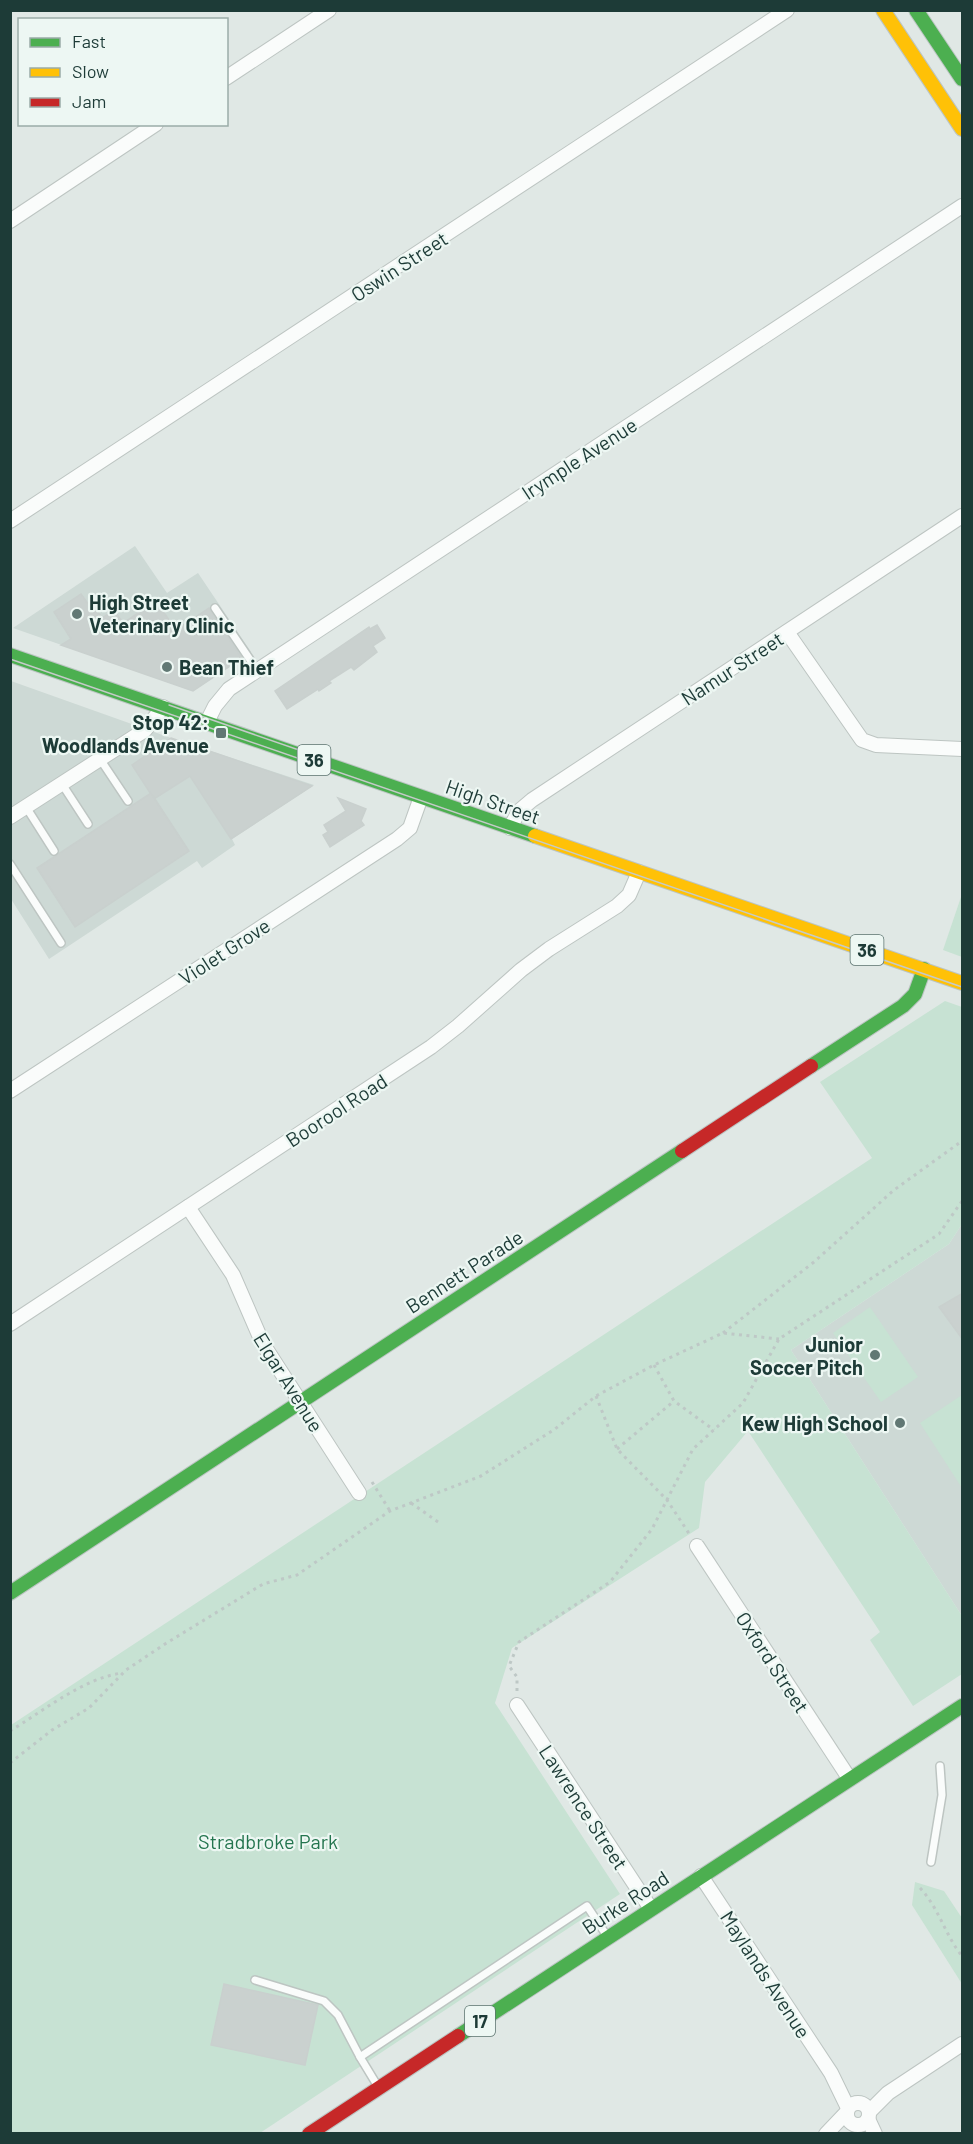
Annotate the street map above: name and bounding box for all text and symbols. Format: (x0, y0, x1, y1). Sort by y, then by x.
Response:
legend (18, 18, 228, 126)
text: Fast (72, 30, 106, 52)
text: Slow (72, 60, 109, 82)
text: Jam (72, 90, 106, 112)
street label: Oswin Street (346, 226, 452, 306)
street label: Irymple Avenue (517, 412, 641, 504)
place label: High Street Veterinary Clinic (89, 590, 235, 637)
marker: High Street Veterinary Clinic (70, 607, 84, 621)
street label: Namur Street (676, 626, 788, 710)
place label: Bean Thief (179, 655, 274, 679)
marker: Bean Thief (160, 660, 174, 674)
place label: Stop 42: Woodlands Avenue (42, 710, 209, 757)
marker: Stop 42: Woodlands Avenue (214, 726, 228, 740)
road number: 36 (298, 745, 330, 775)
street label: High Street (443, 774, 543, 828)
street label: Violet Grove (174, 913, 274, 989)
road number: 36 (850, 935, 884, 965)
street label: Boorool Road (281, 1068, 391, 1152)
street label: Bennett Parade (401, 1224, 527, 1318)
street label: Elgar Avenue (249, 1328, 329, 1436)
place label: Junior Soccer Pitch (750, 1332, 863, 1379)
marker: Junior Soccer Pitch (868, 1348, 882, 1362)
place label: Kew High School (742, 1411, 888, 1435)
marker: Kew High School (893, 1416, 907, 1430)
street label: Oxford Street (731, 1607, 815, 1717)
street label: Lawrence Street (535, 1740, 633, 1874)
park label: Stradbroke Park (198, 1829, 338, 1853)
street label: Burke Road (577, 1865, 673, 1939)
street label: Maylands Avenue (716, 1906, 816, 2042)
road number: 17 (465, 2006, 495, 2036)

